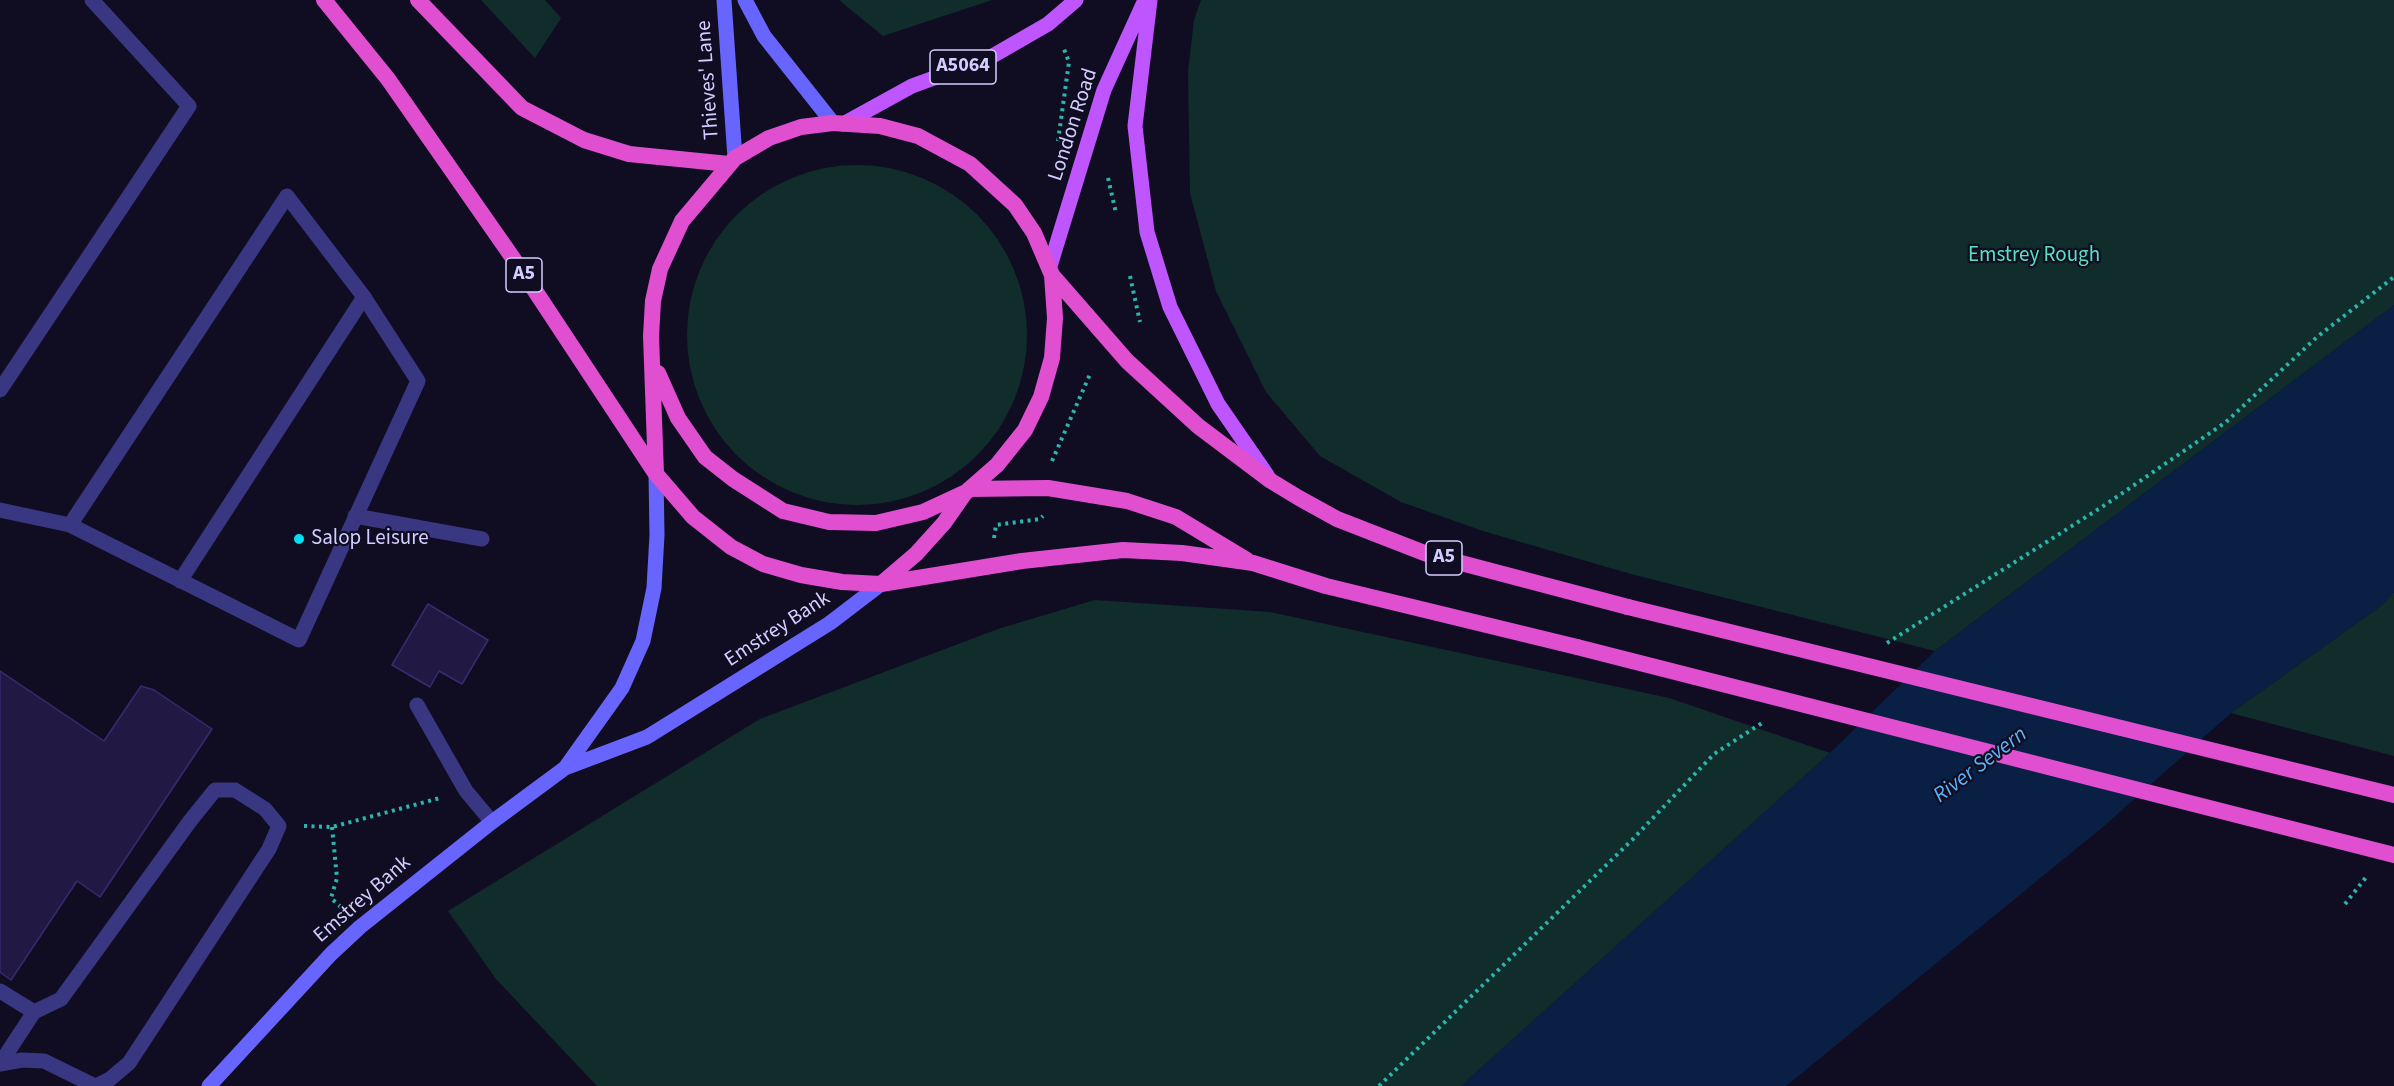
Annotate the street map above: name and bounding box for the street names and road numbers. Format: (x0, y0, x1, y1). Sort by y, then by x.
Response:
street label: Thieves' Lane (692, 20, 726, 140)
road number: A5064 (930, 50, 996, 84)
street label: London Road (1044, 66, 1104, 184)
road number: A5 (506, 258, 542, 292)
road number: A5 (1426, 541, 1462, 575)
street label: Emstrey Bank (721, 587, 835, 673)
street label: Emstrey Bank (309, 851, 417, 949)

